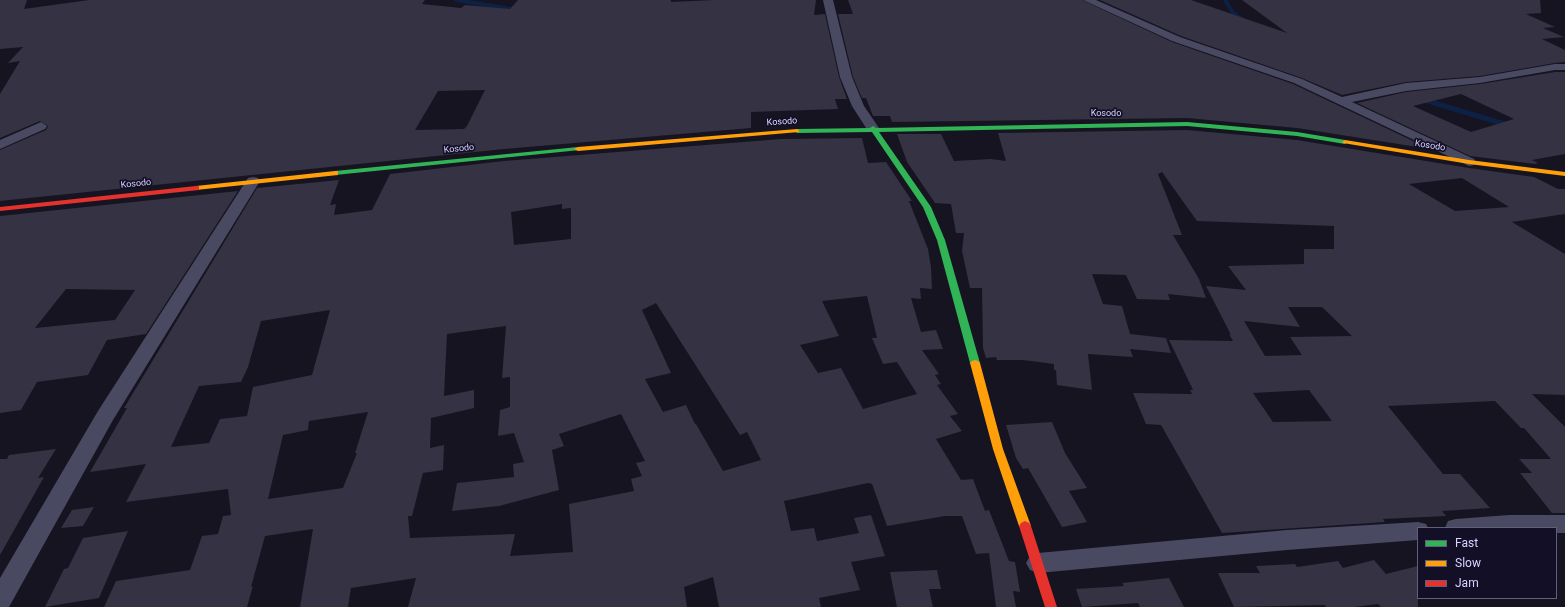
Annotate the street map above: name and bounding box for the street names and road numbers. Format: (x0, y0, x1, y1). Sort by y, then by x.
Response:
street label: Kosodo (1091, 109, 1121, 119)
street label: Kosodo (766, 116, 798, 128)
street label: Kosodo (1414, 138, 1446, 154)
street label: Kosodo (443, 142, 475, 156)
street label: Kosodo (120, 177, 152, 191)

